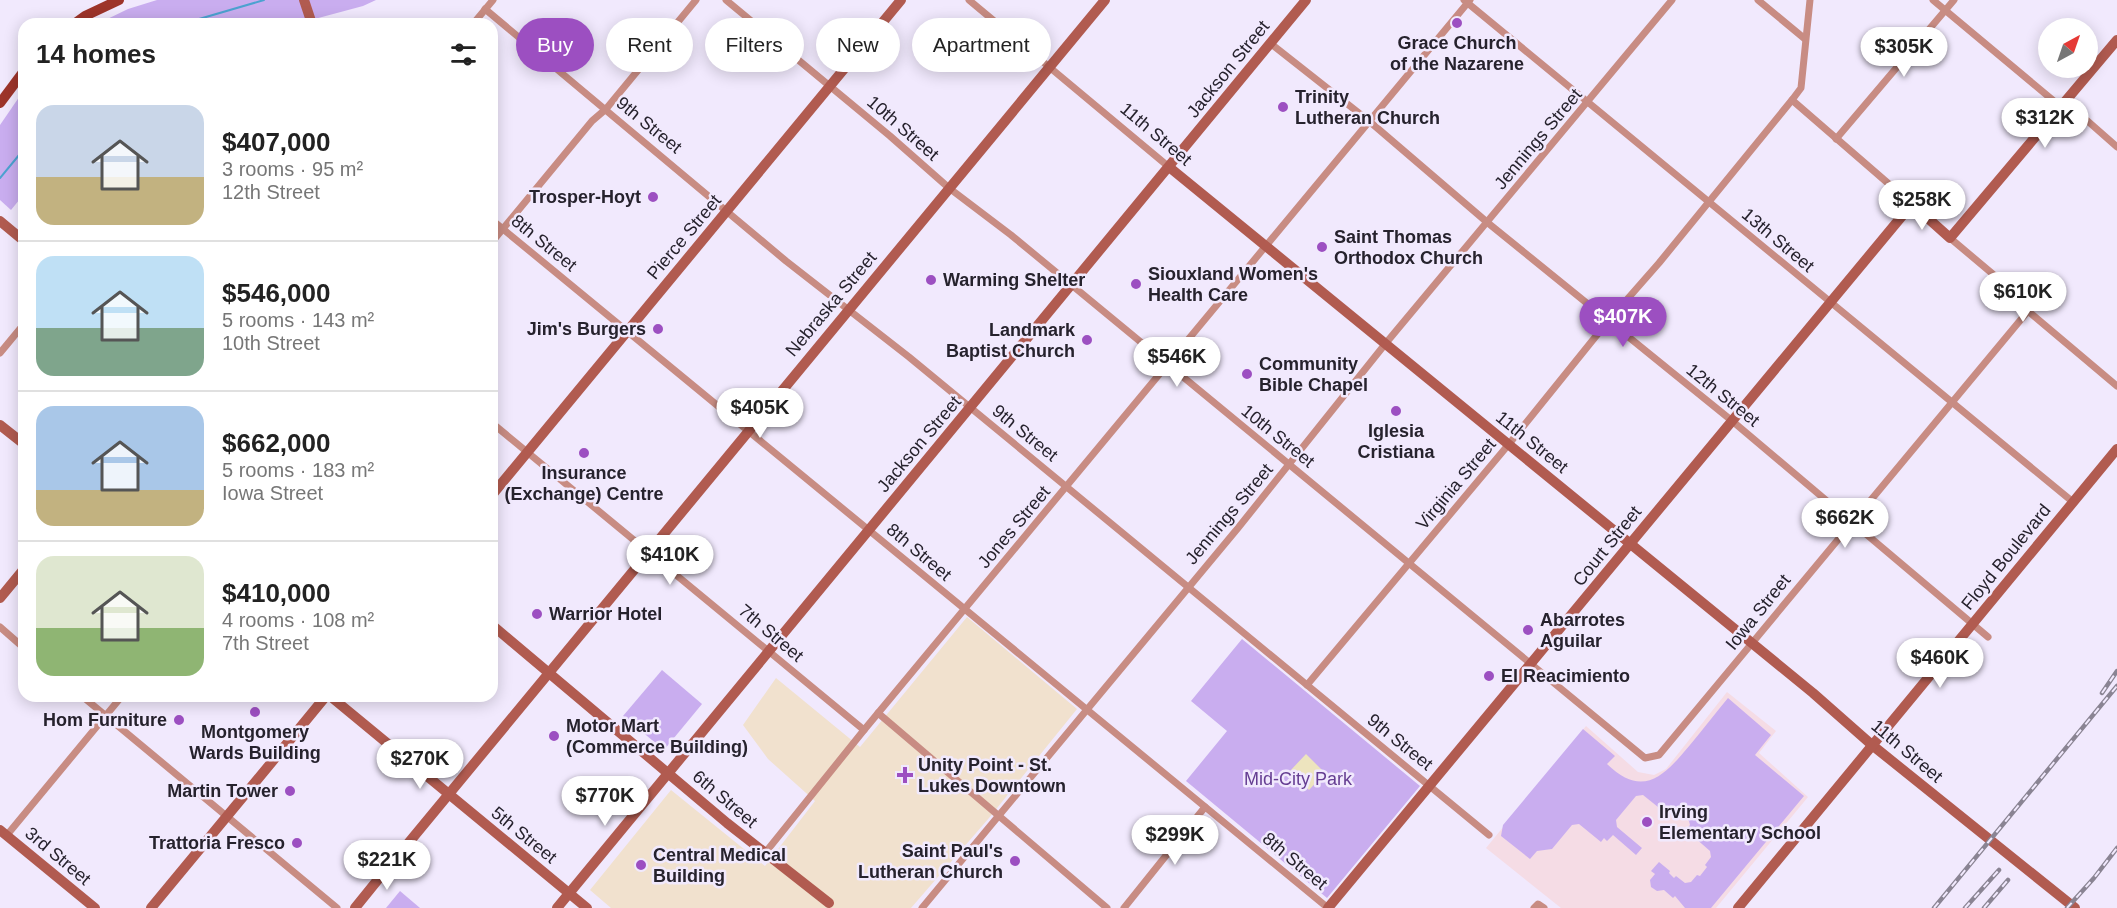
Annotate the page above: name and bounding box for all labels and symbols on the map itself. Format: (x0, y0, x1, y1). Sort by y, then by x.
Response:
street label: Jackson Street (1183, 16, 1273, 122)
marker: Grace Church of the Nazarene (1450, 16, 1464, 30)
north arrow (2038, 18, 2098, 78)
pin: $305K (1862, 27, 1946, 78)
place label: Grace Church of the Nazarene (1390, 33, 1524, 74)
street label: Jennings Street (1490, 85, 1586, 193)
place label: Trinity Lutheran Church (1295, 87, 1440, 128)
street label: 10th Street (863, 92, 943, 164)
street label: 9th Street (612, 93, 686, 157)
street label: 11th Street (1116, 98, 1196, 170)
pin: $312K (2003, 98, 2087, 149)
marker: Trinity Lutheran Church (1276, 100, 1290, 114)
pin: $258K (1880, 180, 1964, 231)
place label: Trosper-Hoyt (529, 187, 641, 207)
marker: Trosper-Hoyt (646, 190, 660, 204)
street label: Pierce Street (643, 191, 725, 283)
street label: 13th Street (1738, 204, 1818, 276)
street label: 8th Street (507, 211, 581, 275)
place label: Saint Thomas Orthodox Church (1334, 227, 1483, 268)
marker: Saint Thomas Orthodox Church (1315, 240, 1329, 254)
street label: Nebraska Street (782, 248, 880, 360)
place label: Siouxland Women's Health Care (1148, 264, 1318, 305)
place label: Warming Shelter (943, 270, 1085, 290)
pin: $610K (1981, 272, 2065, 323)
marker: Warming Shelter (924, 273, 938, 287)
marker: Siouxland Women's Health Care (1129, 277, 1143, 291)
pin: $407K (1581, 297, 1665, 348)
place label: Jim's Burgers (527, 319, 646, 339)
place label: Landmark Baptist Church (946, 320, 1076, 361)
marker: Jim's Burgers (651, 322, 665, 336)
marker: Landmark Baptist Church (1080, 333, 1094, 347)
pin: $546K (1135, 337, 1219, 388)
place label: Community Bible Chapel (1259, 354, 1368, 395)
street label: 12th Street (1682, 360, 1764, 430)
marker: Community Bible Chapel (1240, 367, 1254, 381)
pin: $405K (718, 388, 802, 439)
street label: Jackson Street (873, 392, 965, 496)
street label: 9th Street (988, 401, 1062, 465)
street label: 10th Street (1237, 401, 1319, 471)
marker: Iglesia Cristiana (1389, 404, 1403, 418)
street label: 11th Street (1492, 407, 1572, 477)
place label: Iglesia Cristiana (1357, 421, 1436, 462)
street label: Virginia Street (1412, 434, 1500, 534)
marker: Insurance (Exchange) Centre (577, 446, 591, 460)
street label: Jennings Street (1181, 460, 1277, 568)
place label: Insurance (Exchange) Centre (504, 463, 664, 504)
street label: Jones Street (974, 482, 1054, 572)
pin: $662K (1803, 498, 1887, 549)
street label: Floyd Boulevard (1957, 500, 2055, 614)
street label: Court Street (1569, 502, 1645, 590)
street label: 8th Street (883, 519, 955, 585)
pin: $410K (628, 535, 712, 586)
street label: Iowa Street (1722, 570, 1794, 654)
street label: 7th Street (735, 600, 807, 666)
place label: Warrior Hotel (549, 604, 662, 624)
marker: Warrior Hotel (530, 607, 544, 621)
place label: Abarrotes Aguilar (1540, 610, 1625, 651)
marker: Abarrotes Aguilar (1521, 623, 1535, 637)
pin: $460K (1898, 638, 1982, 689)
place label: El Reacimiento (1501, 666, 1630, 686)
marker: El Reacimiento (1482, 669, 1496, 683)
marker: Montgomery Wards Building (248, 705, 262, 719)
place label: Hom Furniture (43, 710, 167, 730)
street label: 9th Street (1363, 710, 1437, 774)
marker: Hom Furniture (172, 713, 186, 727)
street label: 11th Street (1867, 715, 1947, 787)
place label: Motor Mart (Commerce Building) (566, 716, 748, 757)
place label: Montgomery Wards Building (189, 722, 321, 763)
marker: Motor Mart (Commerce Building) (547, 729, 561, 743)
pin: $270K (378, 739, 462, 790)
place label: Unity Point - St. Lukes Downtown (918, 755, 1066, 796)
street label: 6th Street (689, 766, 761, 832)
marker: Unity Point - St. Lukes Downtown (896, 766, 914, 784)
park label: Mid-City Park (1244, 769, 1353, 789)
pin: $770K (563, 776, 647, 827)
place label: Martin Tower (167, 781, 278, 801)
marker: Martin Tower (283, 784, 297, 798)
place label: Irving Elementary School (1659, 802, 1821, 843)
street label: 5th Street (487, 803, 561, 867)
pin: $299K (1133, 815, 1217, 866)
marker: Irving Elementary School (1640, 815, 1654, 829)
street label: 3rd Street (21, 823, 95, 889)
street label: 8th Street (1259, 828, 1331, 894)
place label: Trattoria Fresco (149, 833, 285, 853)
marker: Trattoria Fresco (290, 836, 304, 850)
pin: $221K (345, 840, 429, 891)
place label: Saint Paul's Lutheran Church (858, 841, 1003, 882)
place label: Central Medical Building (653, 845, 786, 886)
marker: Saint Paul's Lutheran Church (1008, 854, 1022, 868)
marker: Central Medical Building (634, 858, 648, 872)

